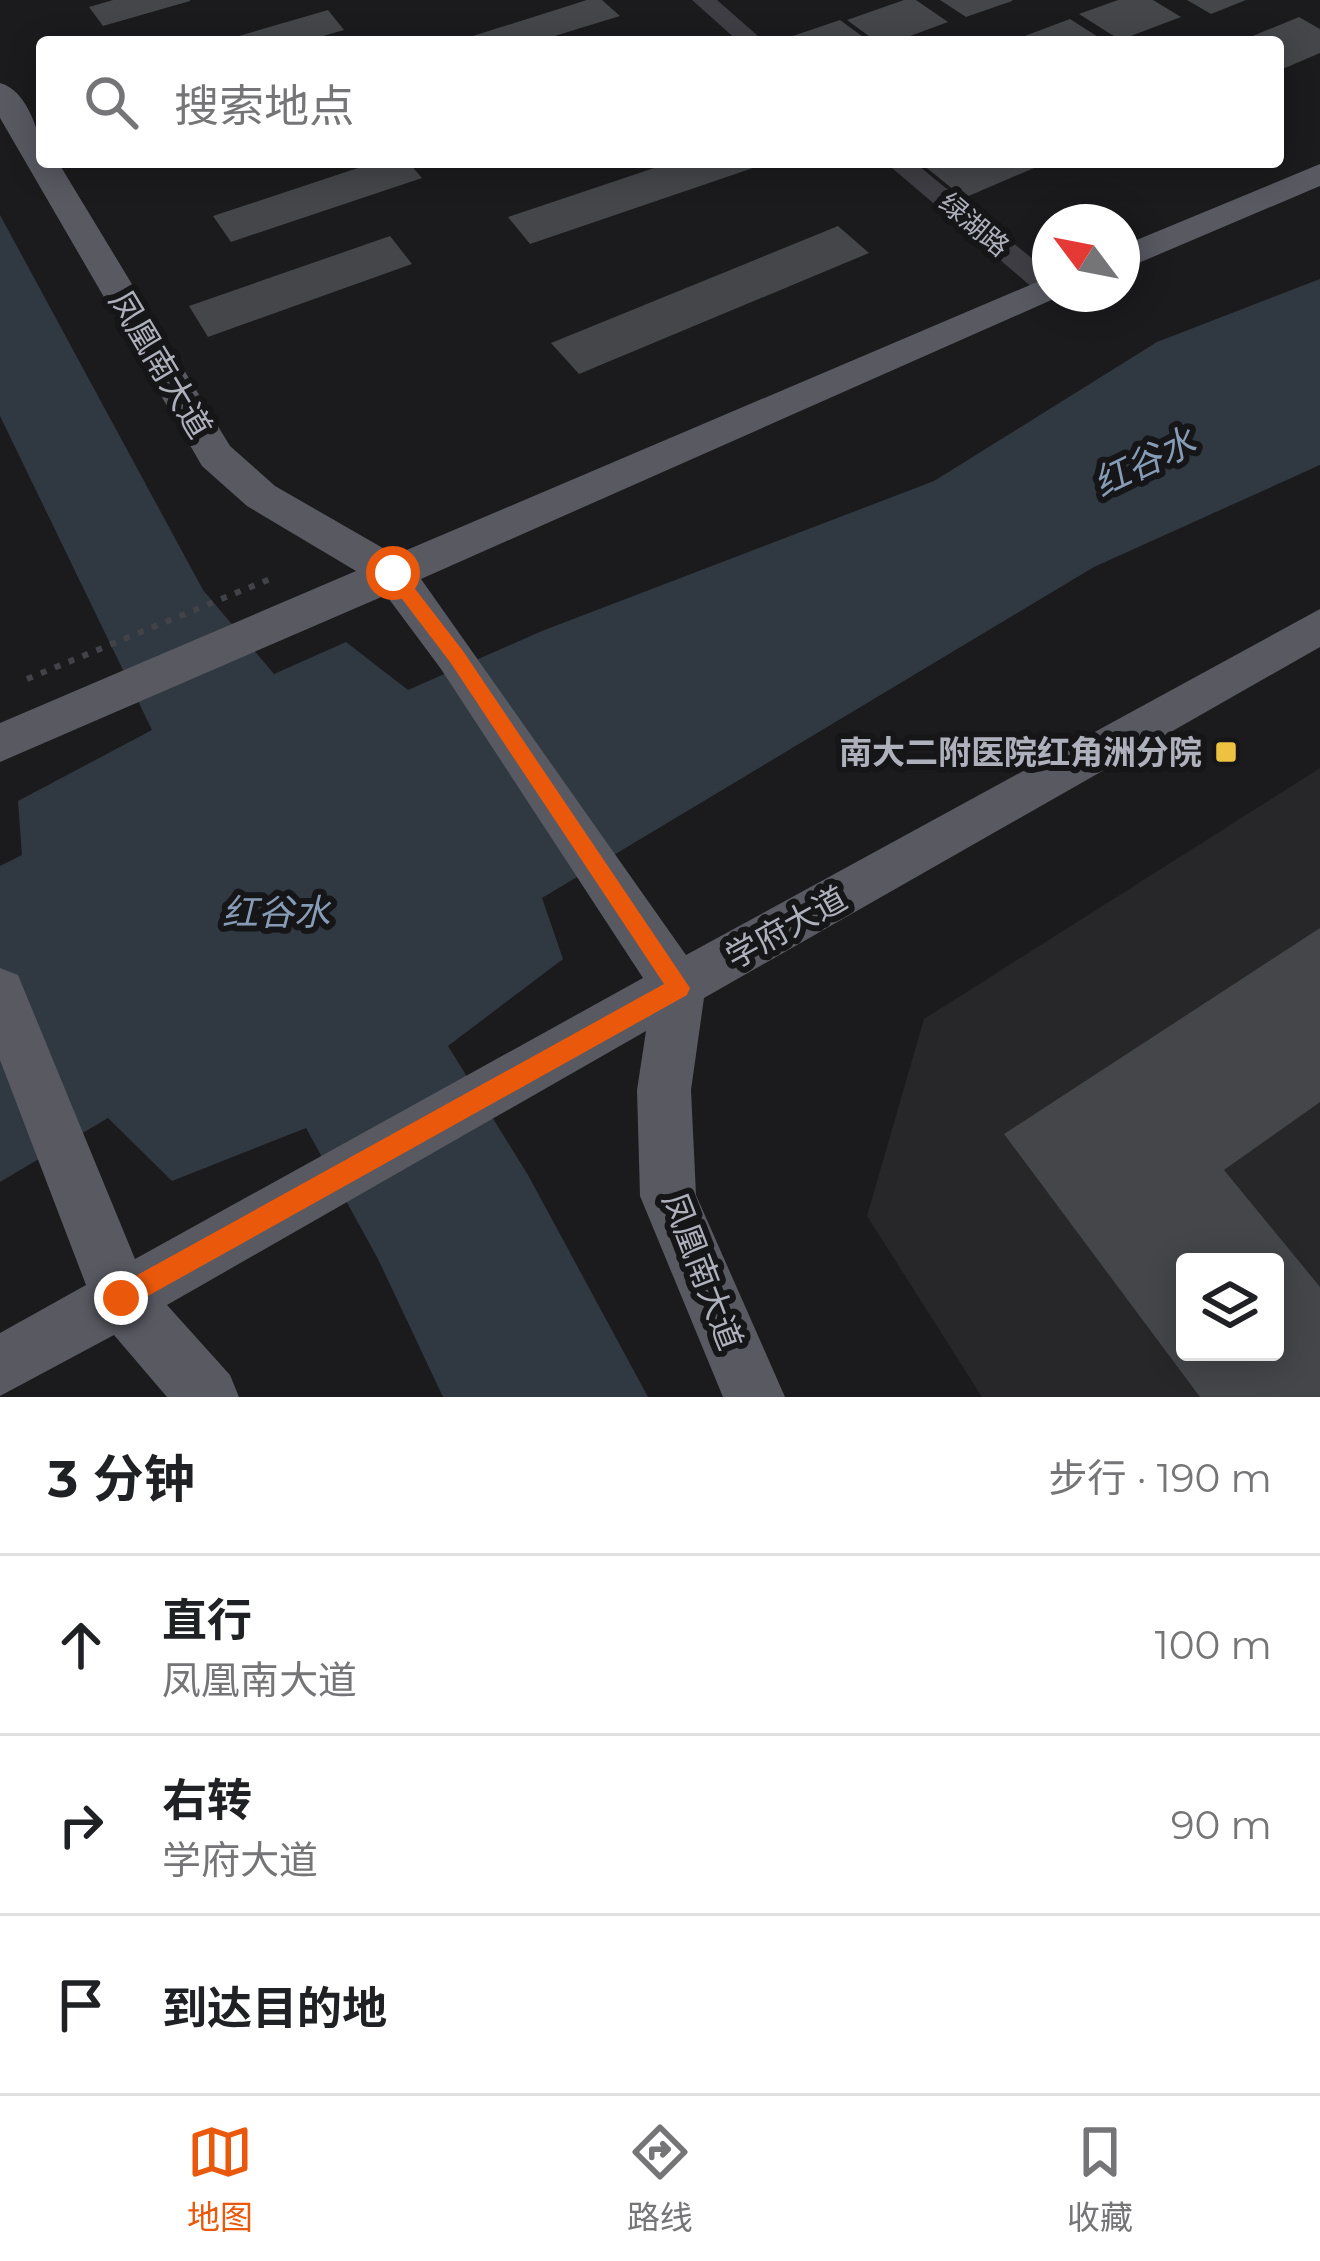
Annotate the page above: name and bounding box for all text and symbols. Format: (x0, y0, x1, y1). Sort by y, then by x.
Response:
search box (36, 36, 1284, 168)
icon: search (78, 69, 144, 135)
text: 搜索地点 (174, 78, 354, 133)
street label: 绿湖路 (933, 186, 1016, 263)
north arrow (1032, 204, 1140, 312)
street label: 凤凰南大道 (101, 283, 221, 445)
water label: 红谷水 (1086, 418, 1204, 505)
route start (366, 546, 420, 600)
place label: 南大二附医院红角洲分院 (839, 732, 1202, 772)
marker: 南大二附医院红角洲分院 (1213, 739, 1239, 765)
street label: 学府大道 (719, 878, 853, 976)
water label: 红谷水 (222, 890, 332, 934)
street label: 凤凰南大道 (655, 1187, 751, 1355)
map controls (1176, 1253, 1284, 1361)
button: layers (1176, 1253, 1284, 1361)
route end (94, 1271, 148, 1325)
text: 3 分钟 (48, 1448, 195, 1510)
text: 步行 · 190 m (1048, 1454, 1272, 1502)
text: 直行 (162, 1592, 252, 1647)
icon: ahead (48, 1612, 114, 1678)
text: 100 m (1155, 1621, 1272, 1669)
text: 凤凰南大道 (162, 1656, 357, 1704)
text: 右转 (162, 1772, 252, 1827)
icon: right (48, 1792, 114, 1858)
text: 90 m (1171, 1801, 1272, 1849)
text: 学府大道 (162, 1836, 318, 1884)
icon: arrive (48, 1972, 114, 2038)
text: 到达目的地 (162, 1980, 387, 2035)
tab: 地图 (187, 2119, 253, 2239)
tab: 路线 (627, 2119, 693, 2239)
tab: 收藏 (1067, 2119, 1133, 2239)

